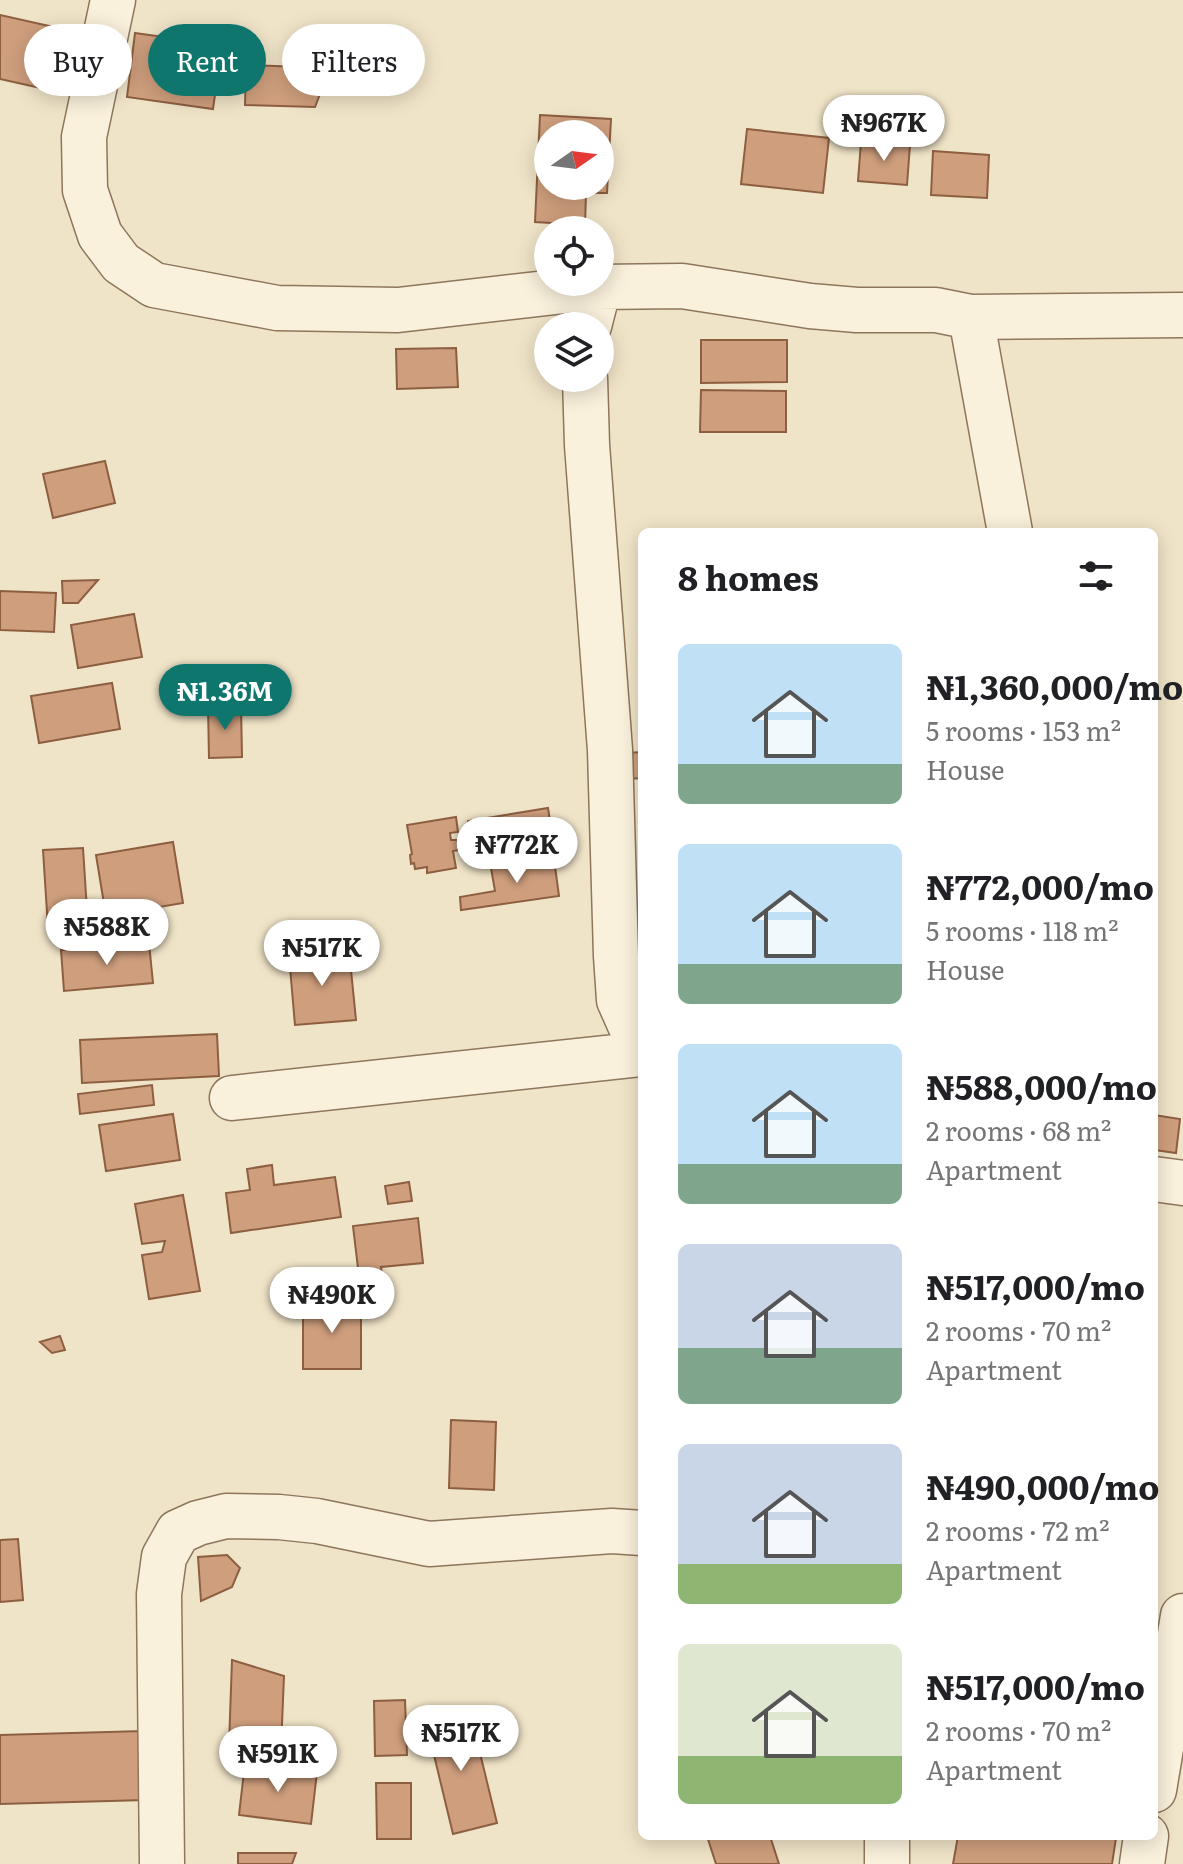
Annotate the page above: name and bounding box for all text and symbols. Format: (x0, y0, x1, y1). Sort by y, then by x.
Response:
chip: Buy (24, 24, 132, 96)
chip: Rent (148, 24, 266, 96)
chip: Filters (282, 24, 425, 96)
pin: ₦967K (828, 95, 940, 163)
text: ₦967K (841, 101, 927, 140)
north arrow (534, 120, 614, 200)
map controls (534, 120, 614, 392)
button: locate (534, 216, 614, 296)
button: layers (534, 312, 614, 392)
text: 8 homes (678, 551, 819, 601)
icon: filters (1074, 554, 1118, 598)
text: ₦1,360,000/mo (926, 660, 1183, 710)
pin: ₦1.36M (160, 664, 290, 732)
text: ₦1.36M (177, 670, 273, 709)
icon: home (742, 676, 838, 772)
text: 5 rooms · 153 m² (926, 710, 1121, 749)
text: House (926, 749, 1004, 788)
pin: ₦772K (461, 817, 573, 885)
text: ₦772K (475, 823, 559, 862)
text: ₦772,000/mo (926, 860, 1154, 910)
icon: home (742, 876, 838, 972)
pin: ₦588K (51, 899, 163, 967)
text: ₦588K (64, 905, 150, 944)
text: 5 rooms · 118 m² (926, 910, 1119, 949)
pin: ₦517K (266, 920, 378, 988)
text: ₦517K (282, 926, 362, 965)
text: House (926, 949, 1004, 988)
text: ₦588,000/mo (926, 1060, 1157, 1110)
icon: home (742, 1076, 838, 1172)
text: 2 rooms · 68 m² (926, 1110, 1111, 1149)
text: Apartment (926, 1149, 1062, 1188)
text: ₦517,000/mo (926, 1260, 1145, 1310)
pin: ₦490K (276, 1267, 388, 1335)
text: ₦490K (288, 1273, 376, 1312)
icon: home (742, 1276, 838, 1372)
text: 2 rooms · 70 m² (926, 1310, 1111, 1349)
text: Apartment (926, 1349, 1062, 1388)
text: ₦490,000/mo (926, 1460, 1159, 1510)
icon: home (742, 1476, 838, 1572)
text: 2 rooms · 72 m² (926, 1510, 1110, 1549)
text: Apartment (926, 1549, 1062, 1588)
text: ₦517,000/mo (926, 1660, 1145, 1710)
icon: home (742, 1676, 838, 1772)
pin: ₦517K (405, 1705, 517, 1773)
text: 2 rooms · 70 m² (926, 1710, 1111, 1749)
text: ₦517K (421, 1711, 501, 1750)
pin: ₦591K (222, 1726, 334, 1794)
text: ₦591K (237, 1732, 319, 1771)
text: Apartment (926, 1749, 1062, 1788)

